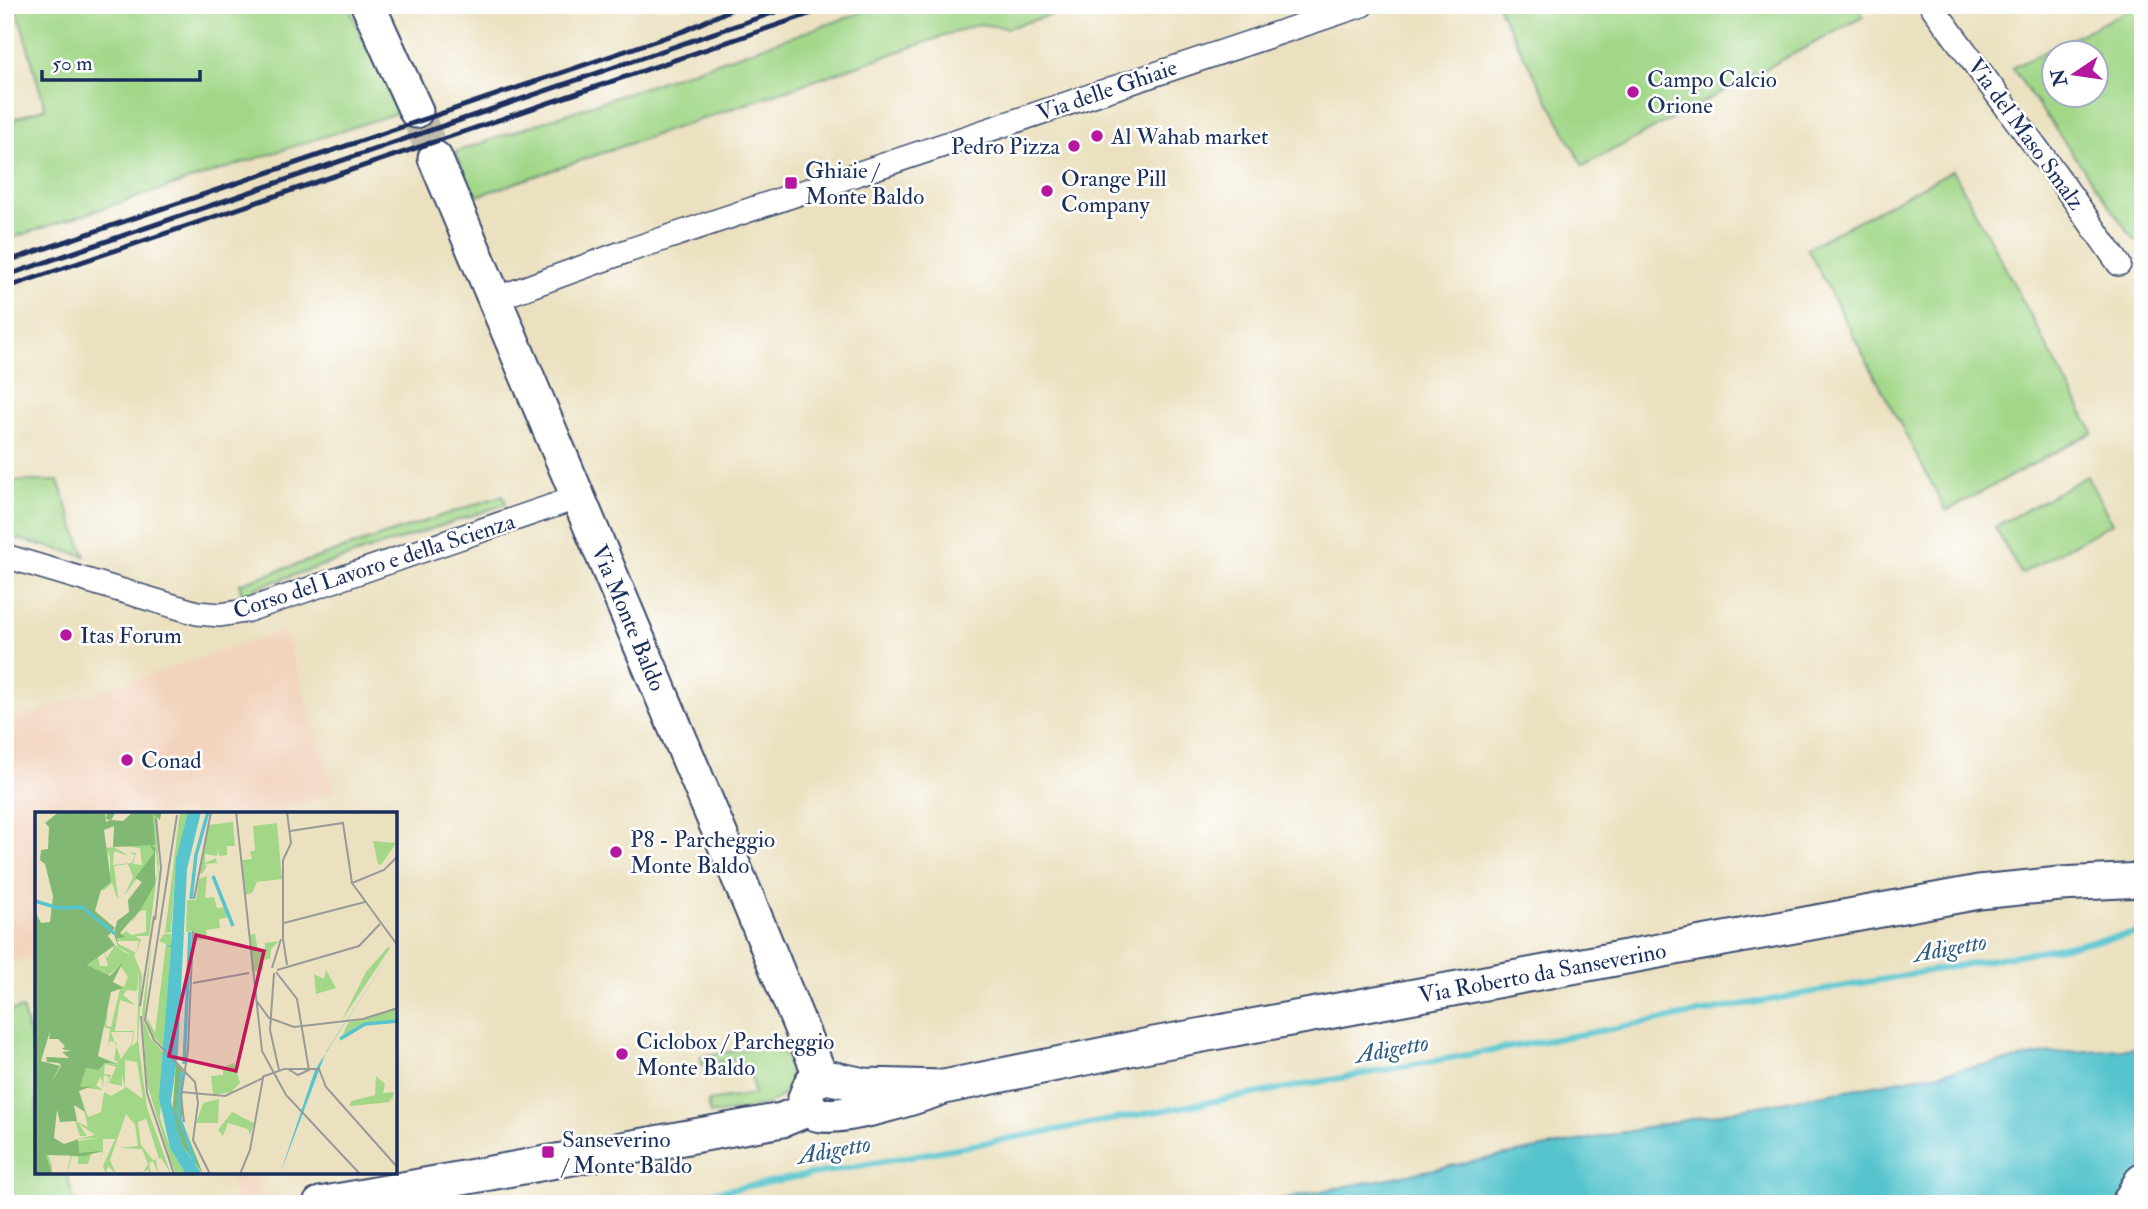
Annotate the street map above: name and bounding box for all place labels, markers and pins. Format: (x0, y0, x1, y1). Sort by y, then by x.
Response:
place label: Campo Calcio Orione (1647, 65, 1777, 120)
marker: Campo Calcio Orione (1625, 84, 1641, 100)
place label: Al Wahab market (1110, 122, 1268, 151)
marker: Al Wahab market (1089, 128, 1105, 144)
place label: Pedro Pizza (951, 132, 1061, 161)
marker: Pedro Pizza (1066, 138, 1082, 154)
place label: Ghiaie / Monte Baldo (805, 156, 924, 211)
place label: Orange Pill Company (1061, 164, 1167, 220)
marker: Ghiaie / Monte Baldo (783, 175, 799, 191)
marker: Orange Pill Company (1039, 183, 1055, 199)
place label: Itas Forum (80, 621, 182, 650)
marker: Itas Forum (58, 627, 74, 643)
place label: Conad (141, 746, 202, 775)
marker: Conad (119, 752, 135, 768)
place label: P8 - Parcheggio Monte Baldo (630, 825, 775, 880)
marker: P8 - Parcheggio Monte Baldo (608, 844, 624, 860)
place label: Ciclobox / Parcheggio Monte Baldo (636, 1027, 834, 1082)
marker: Ciclobox / Parcheggio Monte Baldo (614, 1046, 630, 1062)
place label: Sanseverino / Monte Baldo (560, 1125, 692, 1180)
marker: Sanseverino / Monte Baldo (540, 1144, 556, 1160)

